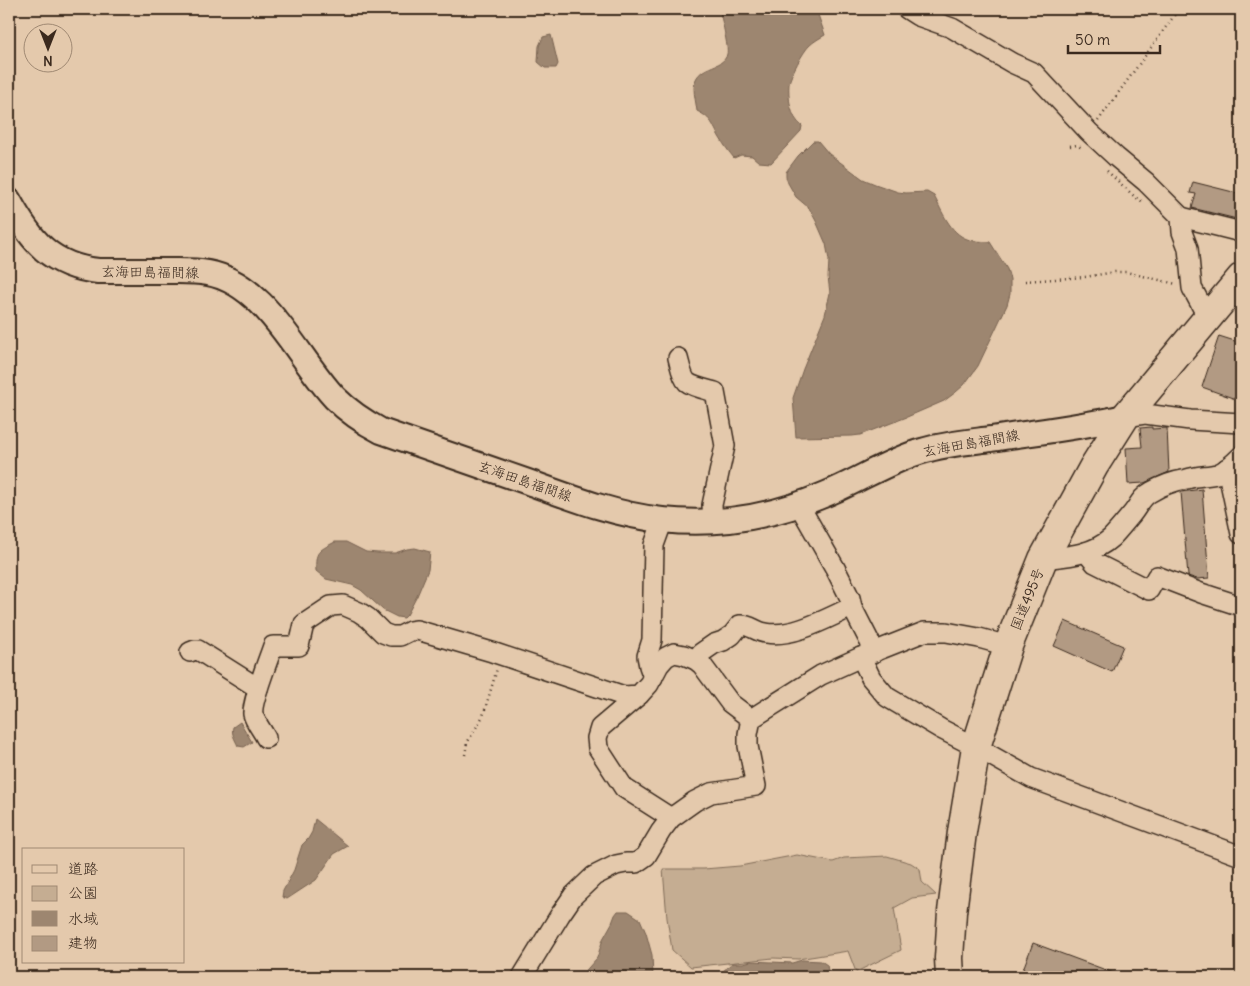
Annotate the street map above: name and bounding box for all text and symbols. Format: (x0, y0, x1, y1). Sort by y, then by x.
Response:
north arrow (22, 22, 72, 72)
scale bar (1068, 22, 1160, 54)
text: 50 m (1075, 30, 1110, 49)
text: N (43, 52, 53, 70)
street label: 玄海田島福間線 (101, 262, 199, 282)
street label: 玄海田島福間線 (921, 426, 1021, 460)
street label: 玄海田島福間線 (476, 457, 574, 505)
street label: 国道495号 (1006, 565, 1048, 633)
legend (22, 848, 185, 964)
text: 道路 (68, 859, 98, 878)
text: 公園 (68, 883, 98, 902)
text: 水域 (68, 909, 98, 928)
text: 建物 (68, 933, 98, 952)

